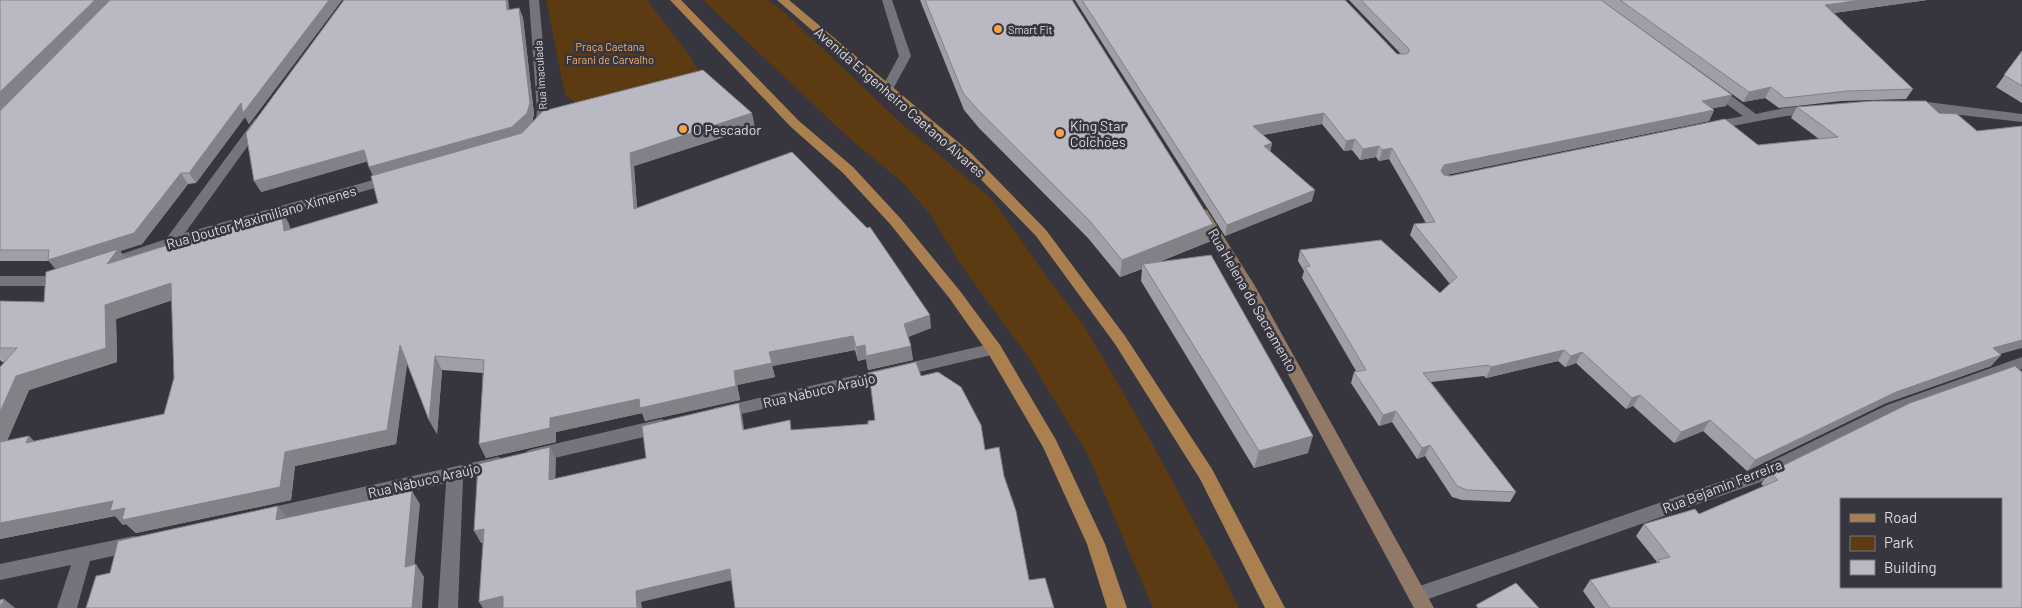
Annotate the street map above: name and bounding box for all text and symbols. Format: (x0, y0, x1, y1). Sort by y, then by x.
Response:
street label: Avenida Engenheiro Caetano Alvares (811, 23, 989, 181)
marker: Smart Fit (992, 23, 1004, 35)
place label: Smart Fit (1008, 23, 1053, 36)
street label: Rua Imaculada (531, 40, 549, 110)
park label: Praça Caetana Farani de Carvalho (566, 40, 654, 66)
place label: King Star Colchões (1070, 117, 1126, 150)
place label: O Pescador (693, 121, 761, 138)
marker: O Pescador (677, 123, 689, 135)
marker: King Star Colchões (1054, 127, 1066, 139)
street label: Rua Doutor Maximiliano Ximenes (164, 182, 358, 252)
street label: Rua Helena do Sacramento (1205, 225, 1301, 375)
street label: Rua Nabuco Araújo (761, 369, 877, 411)
street label: Rua Bejamin Ferreira (1660, 455, 1784, 517)
street label: Rua Nabuco Araújo (366, 459, 482, 501)
legend (1840, 498, 2002, 588)
text: Road (1884, 508, 1917, 526)
text: Park (1884, 533, 1914, 551)
text: Building (1884, 558, 1937, 576)

